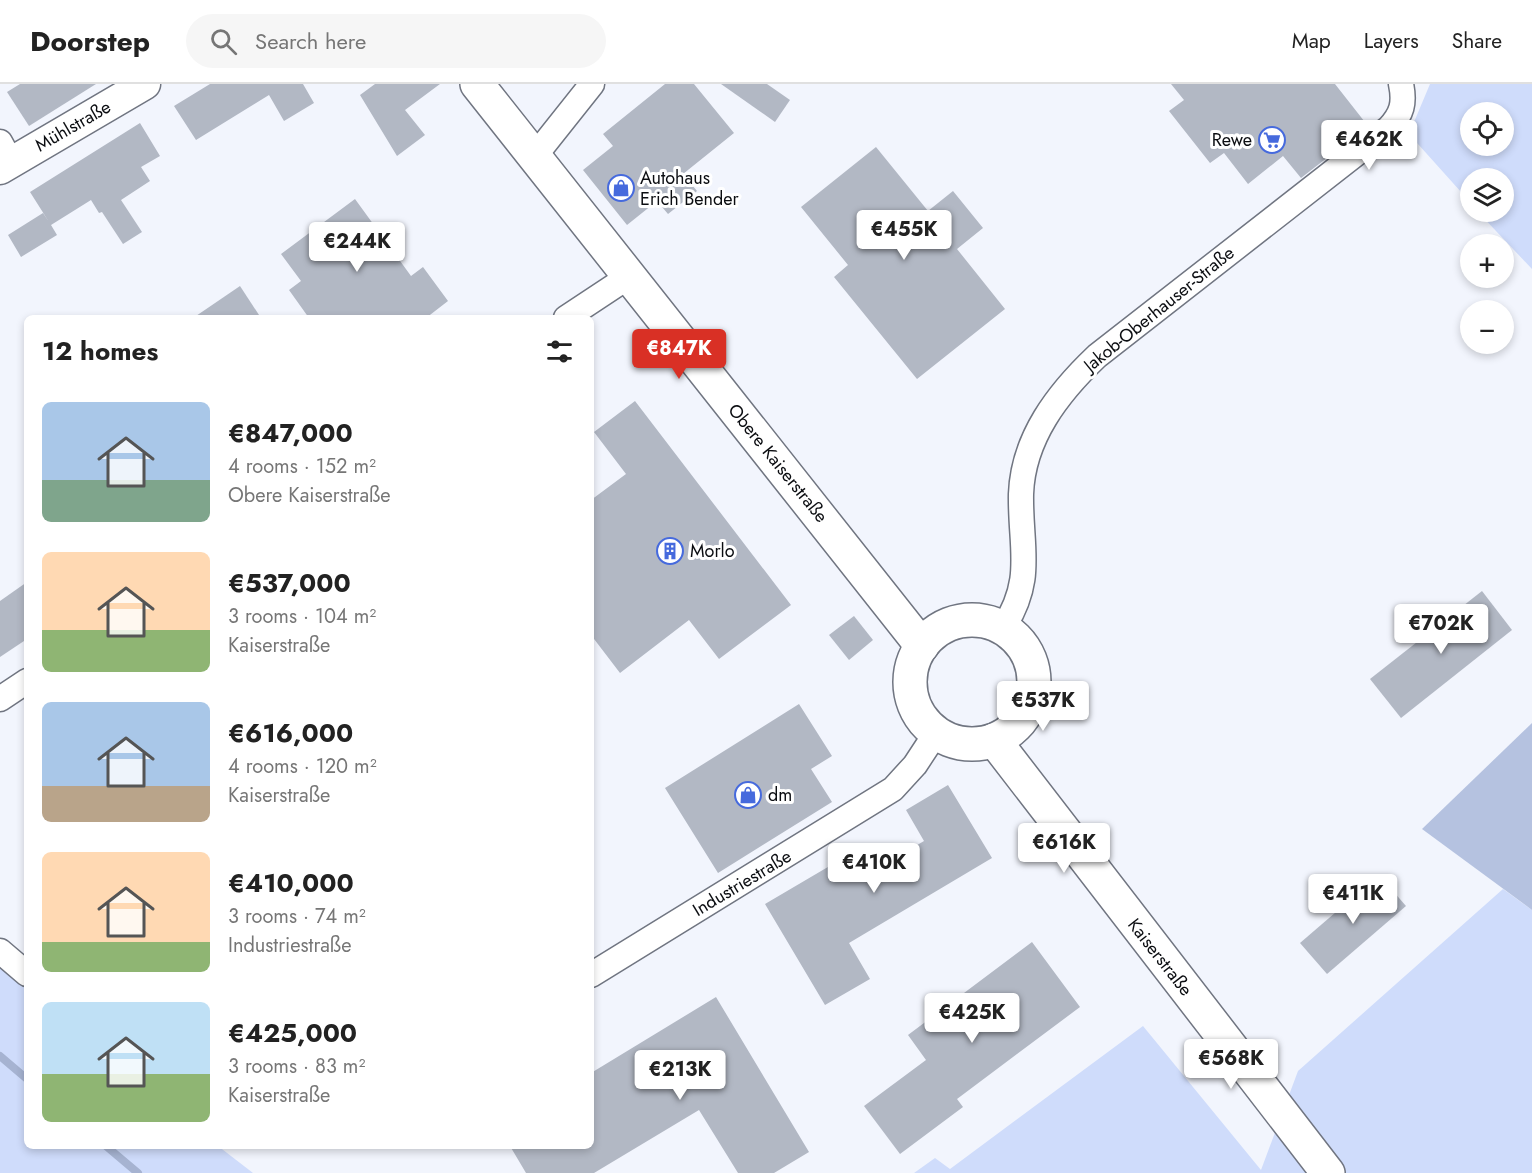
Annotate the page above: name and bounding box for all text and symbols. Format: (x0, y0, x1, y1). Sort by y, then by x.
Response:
search box (186, 14, 606, 68)
text: Doorstep (30, 21, 150, 62)
icon: search (207, 25, 240, 58)
text: Search here (255, 25, 366, 57)
text: Map (1292, 26, 1331, 56)
text: Layers (1364, 26, 1419, 56)
text: Share (1452, 26, 1502, 56)
street label: Mühlstraße (30, 94, 116, 158)
map controls (1460, 102, 1514, 354)
button: locate (1460, 102, 1514, 156)
pin: €462K (1327, 120, 1411, 171)
supermarket icon: Rewe (1257, 125, 1287, 155)
text: €462K (1335, 125, 1403, 154)
place label: Rewe (1212, 127, 1252, 153)
place label: Autohaus Erich Bender (640, 165, 740, 212)
button: layers (1460, 168, 1514, 222)
shop icon: Autohaus Erich Bender (606, 173, 636, 203)
pin: €455K (862, 210, 946, 261)
text: €455K (871, 215, 937, 244)
pin: €244K (315, 222, 399, 273)
text: €244K (323, 227, 391, 256)
button: + (1460, 234, 1514, 288)
street label: Jakob-Oberhauser-Straße (1077, 240, 1240, 379)
button: − (1460, 300, 1514, 354)
pin: €847K (637, 329, 721, 380)
text: 12 homes (42, 332, 158, 370)
text: €847K (646, 334, 712, 363)
icon: filters (543, 335, 576, 368)
street label: Obere Kaiserstraße (722, 398, 834, 528)
text: €847,000 (228, 414, 353, 452)
icon: home (90, 426, 162, 498)
text: 4 rooms · 152 m² (228, 452, 376, 481)
text: Obere Kaiserstraße (228, 481, 391, 510)
building icon: Morlo (655, 536, 685, 566)
place label: Morlo (690, 538, 735, 564)
text: €537,000 (228, 564, 351, 602)
icon: home (90, 576, 162, 648)
text: 3 rooms · 104 m² (228, 602, 376, 631)
pin: €702K (1399, 604, 1483, 655)
text: €702K (1408, 609, 1474, 638)
text: Kaiserstraße (228, 631, 330, 660)
pin: €537K (1001, 681, 1085, 732)
text: €537K (1011, 686, 1075, 715)
text: €616,000 (228, 714, 353, 752)
icon: home (90, 726, 162, 798)
text: 4 rooms · 120 m² (228, 752, 377, 781)
shop icon: dm (733, 780, 763, 810)
text: Kaiserstraße (228, 781, 330, 810)
place label: dm (768, 782, 792, 808)
pin: €616K (1022, 823, 1106, 874)
text: €616K (1032, 828, 1096, 857)
street label: Industriestraße (688, 843, 796, 923)
pin: €410K (832, 843, 916, 894)
text: €410K (842, 848, 906, 877)
text: €410,000 (228, 864, 354, 902)
pin: €411K (1311, 874, 1395, 925)
icon: home (90, 876, 162, 948)
text: €411K (1322, 879, 1384, 908)
text: 3 rooms · 74 m² (228, 902, 366, 931)
street label: Kaiserstraße (1121, 913, 1199, 1001)
text: Industriestraße (228, 931, 351, 960)
pin: €425K (930, 993, 1014, 1044)
text: €425K (938, 998, 1006, 1027)
text: €425,000 (228, 1014, 357, 1052)
icon: home (90, 1026, 162, 1098)
pin: €568K (1189, 1039, 1273, 1090)
text: €568K (1198, 1044, 1264, 1073)
pin: €213K (638, 1050, 722, 1101)
text: 3 rooms · 83 m² (228, 1052, 365, 1081)
text: €213K (649, 1055, 711, 1084)
text: Kaiserstraße (228, 1081, 330, 1110)

